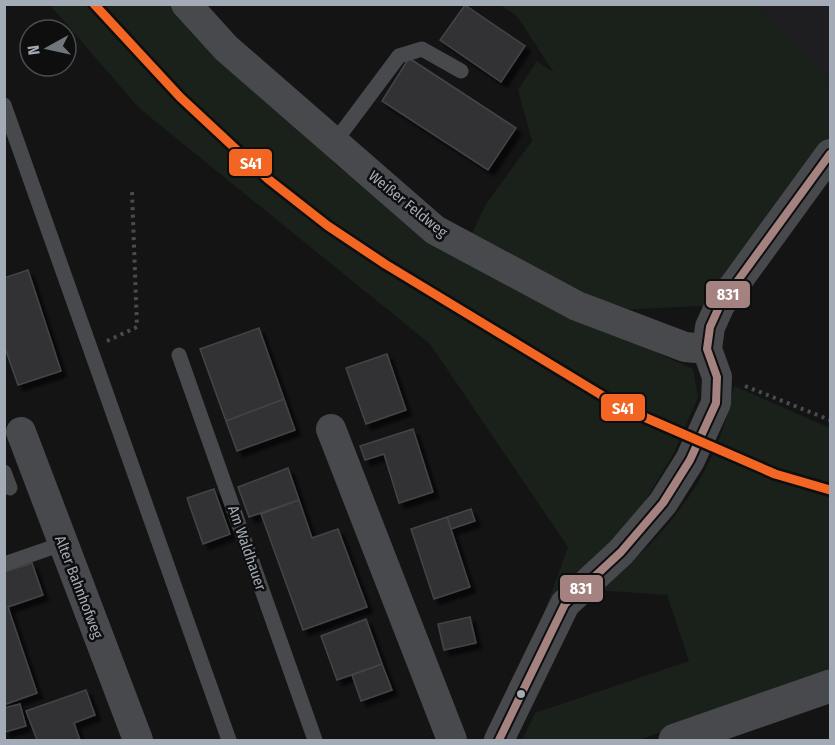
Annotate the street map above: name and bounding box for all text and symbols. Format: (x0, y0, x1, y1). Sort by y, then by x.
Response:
north arrow (18, 18, 78, 78)
text: N (24, 44, 44, 56)
line badge: S41 (228, 148, 273, 177)
text: S41 (240, 154, 262, 173)
street label: Weißer Feldweg (365, 167, 451, 241)
line badge: 831 (705, 280, 751, 309)
text: 831 (717, 285, 739, 304)
line badge: S41 (600, 393, 646, 422)
text: S41 (612, 399, 634, 418)
street label: Am Waldhauer (224, 503, 270, 594)
street label: Alter Bahnhofweg (51, 533, 107, 641)
line badge: 831 (559, 574, 604, 603)
text: 831 (570, 579, 592, 598)
unlabelled marker (515, 688, 527, 700)

